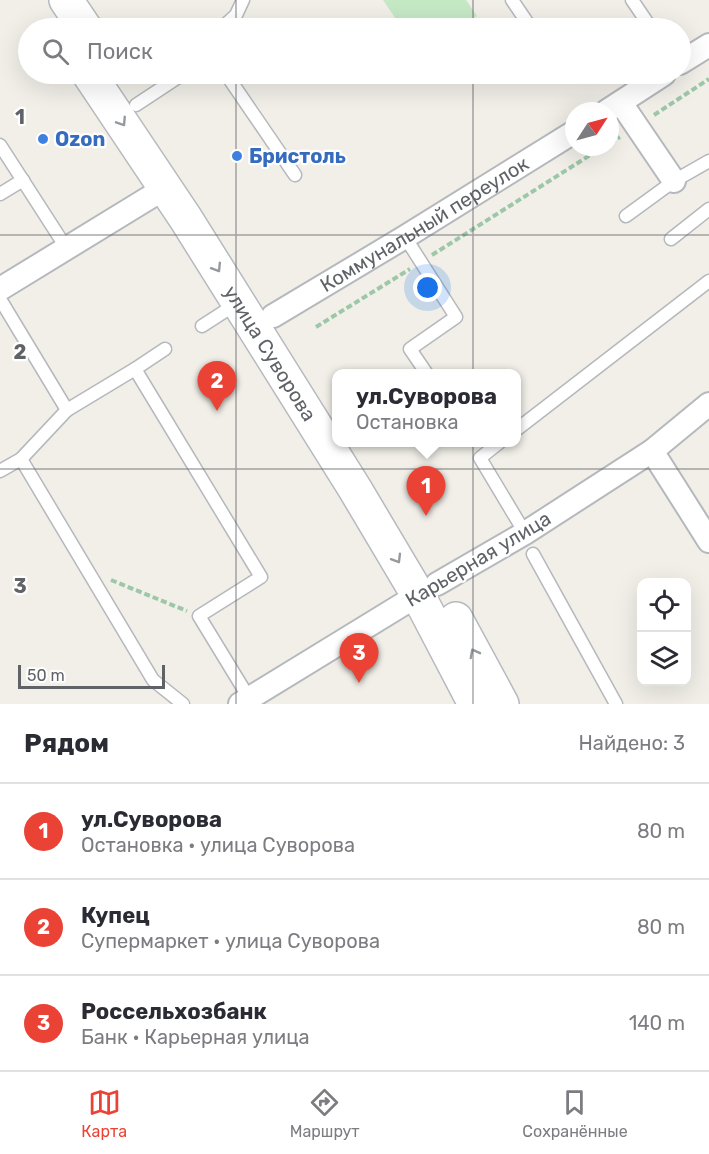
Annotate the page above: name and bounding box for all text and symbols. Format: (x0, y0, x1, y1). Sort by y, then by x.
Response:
search box (18, 18, 691, 84)
icon: search (39, 35, 72, 68)
text: Поиск (87, 38, 153, 65)
north arrow (565, 102, 619, 156)
text: 1 (15, 105, 25, 129)
one-way arrow (114, 116, 125, 127)
place label: Ozon (55, 127, 105, 151)
marker: Ozon (36, 132, 50, 146)
place label: Бристоль (249, 144, 346, 168)
marker: Бристоль (230, 149, 244, 163)
street label: Коммунальный переулок (316, 151, 533, 297)
one-way arrow (210, 262, 221, 273)
your location (413, 273, 442, 302)
street label: улица Суворова (219, 281, 321, 426)
text: 2 (14, 340, 27, 364)
pin: 2 (198, 362, 236, 411)
popup (332, 369, 521, 447)
text: ул.Суворова (356, 383, 497, 410)
text: Остановка (356, 410, 458, 434)
pin: 1 (406, 466, 446, 516)
street label: Карьерная улица (401, 506, 555, 612)
one-way arrow (390, 553, 401, 563)
text: 3 (13, 574, 27, 598)
map controls (637, 578, 691, 686)
button: locate (637, 578, 691, 632)
button: layers (637, 632, 691, 686)
pin: 3 (340, 634, 378, 683)
one-way arrow (470, 648, 481, 659)
scale bar (18, 662, 165, 690)
text: 50 m (27, 666, 65, 685)
text: Рядом (24, 728, 109, 759)
text: Найдено: 3 (579, 731, 685, 755)
text: ул.Суворова (81, 806, 222, 833)
text: 1 (39, 819, 48, 843)
text: 80 m (637, 819, 685, 843)
text: Остановка · улица Суворова (81, 833, 355, 857)
text: Купец (81, 902, 150, 929)
text: 2 (37, 915, 50, 939)
text: 80 m (637, 915, 685, 939)
text: Супермаркет · улица Суворова (81, 929, 380, 953)
text: Россельхозбанк (81, 998, 267, 1025)
text: 3 (37, 1011, 50, 1035)
text: 140 m (629, 1011, 685, 1035)
text: Банк · Карьерная улица (81, 1025, 310, 1049)
tab: Карта (81, 1086, 127, 1141)
tab: Маршрут (290, 1086, 360, 1141)
tab: Сохранённые (522, 1086, 628, 1141)

